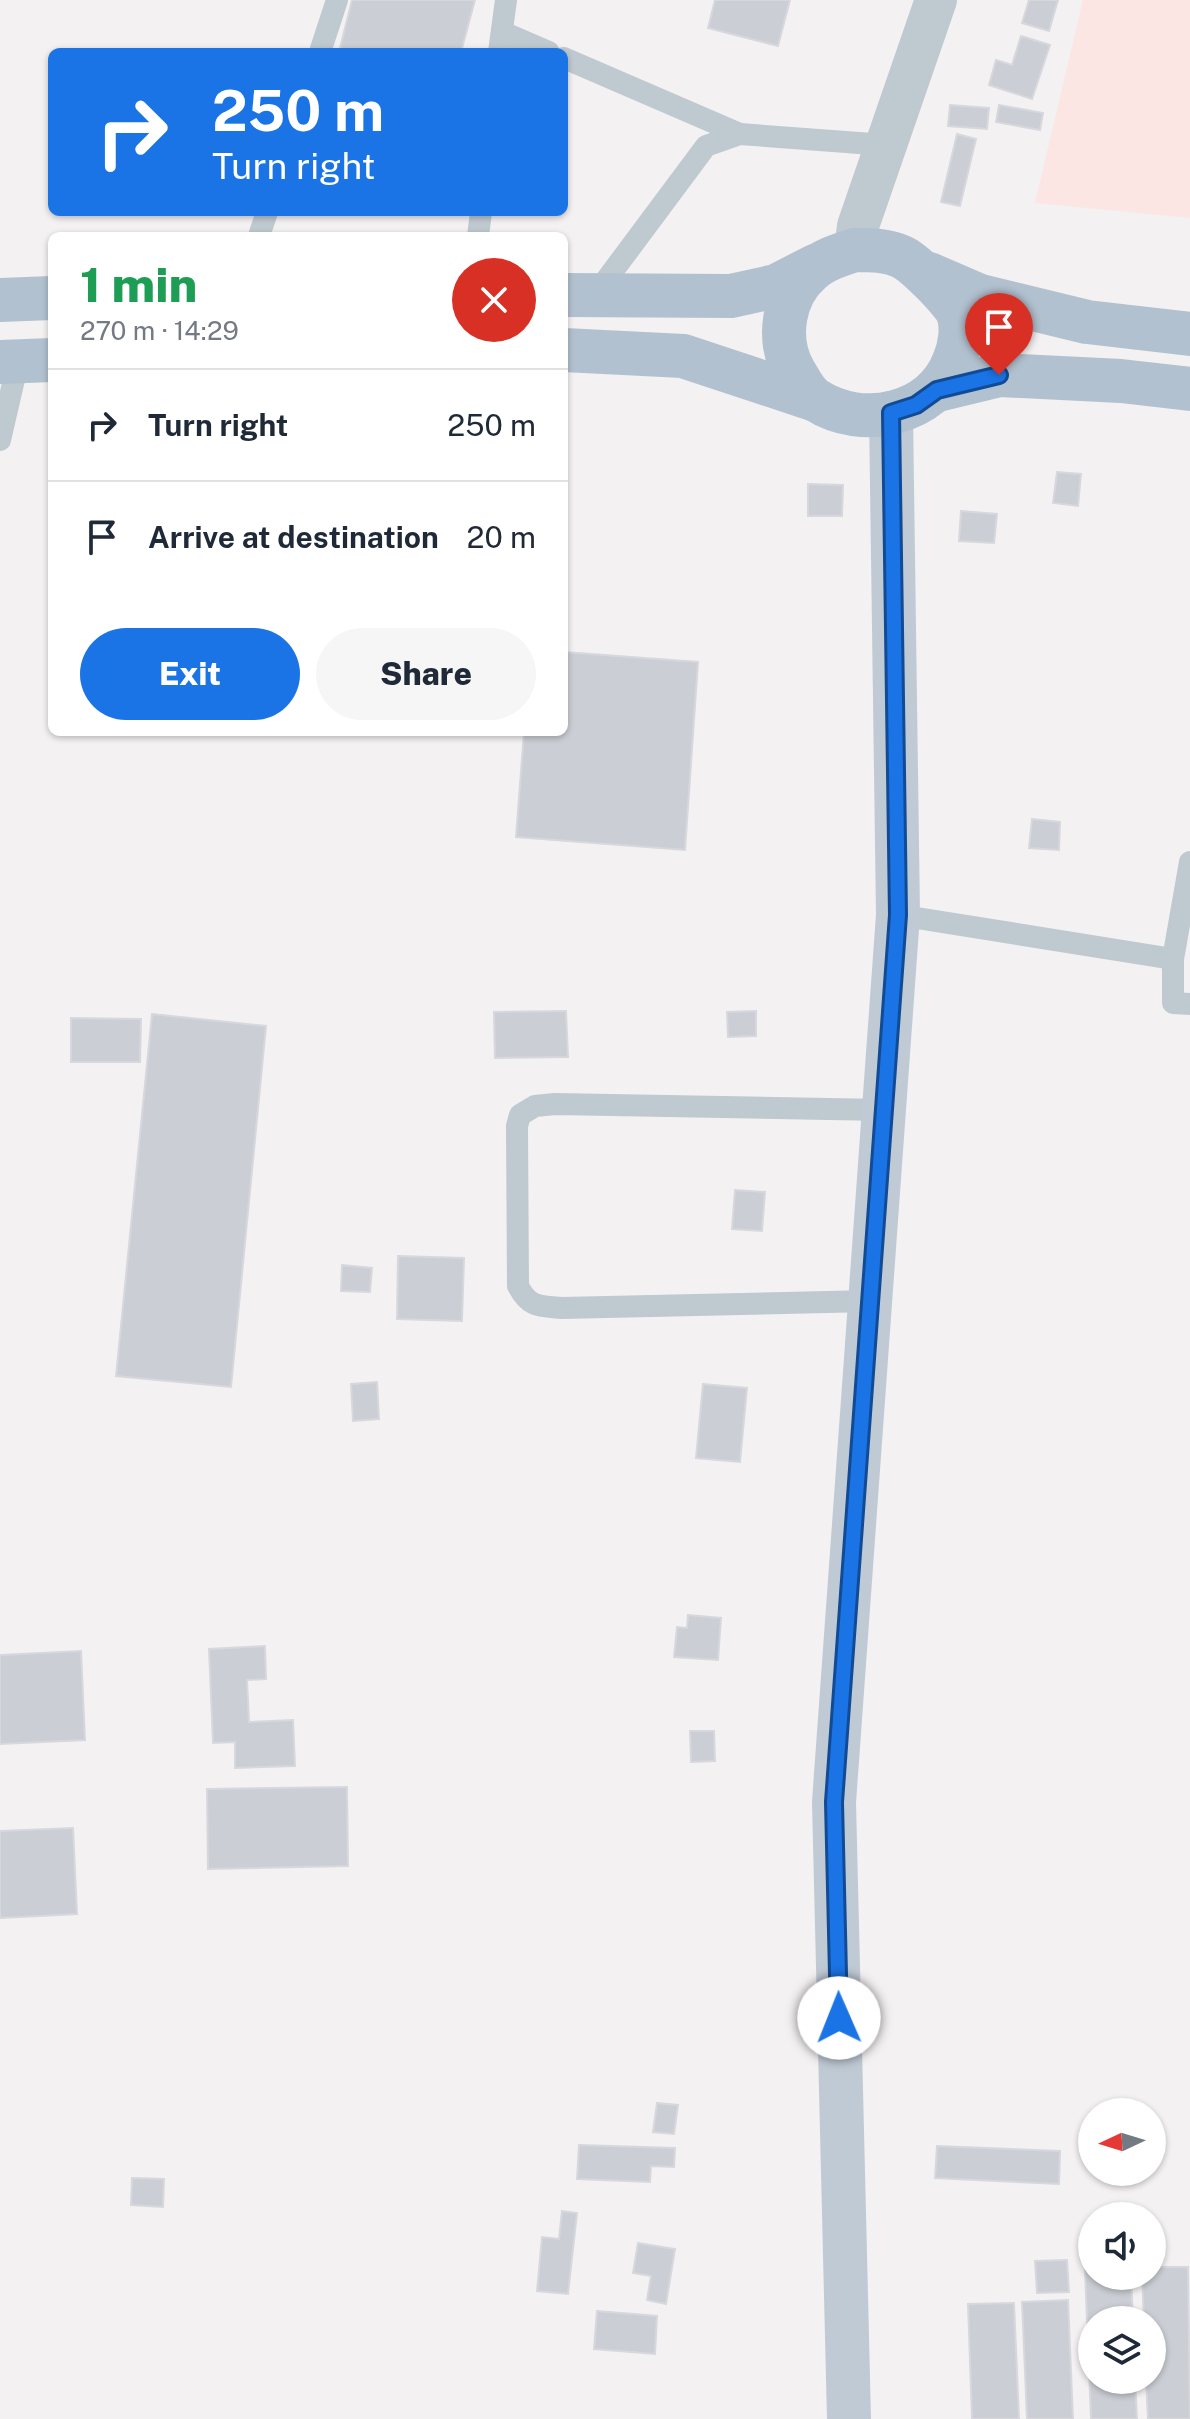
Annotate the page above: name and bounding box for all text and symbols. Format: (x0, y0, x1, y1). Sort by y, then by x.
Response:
text: 250 m (212, 78, 384, 144)
icon: right (80, 80, 184, 184)
text: Turn right (212, 145, 375, 187)
text: 1 min (80, 256, 197, 313)
button: close (452, 258, 536, 342)
pin (965, 293, 1033, 375)
icon: arrive (977, 305, 1021, 349)
text: 270 m · 14:29 (80, 315, 239, 346)
icon: right (80, 403, 124, 447)
text: Turn right (148, 407, 288, 443)
text: 250 m (447, 407, 536, 443)
icon: arrive (80, 515, 124, 559)
text: Arrive at destination (148, 519, 439, 555)
text: 20 m (467, 519, 536, 555)
button: Exit (80, 628, 300, 720)
button: Share (316, 628, 536, 720)
position arrow (797, 1976, 881, 2060)
north arrow (1078, 2098, 1166, 2186)
map controls (1078, 2098, 1166, 2394)
button: sound (1078, 2202, 1166, 2290)
button: layers (1078, 2306, 1166, 2394)

